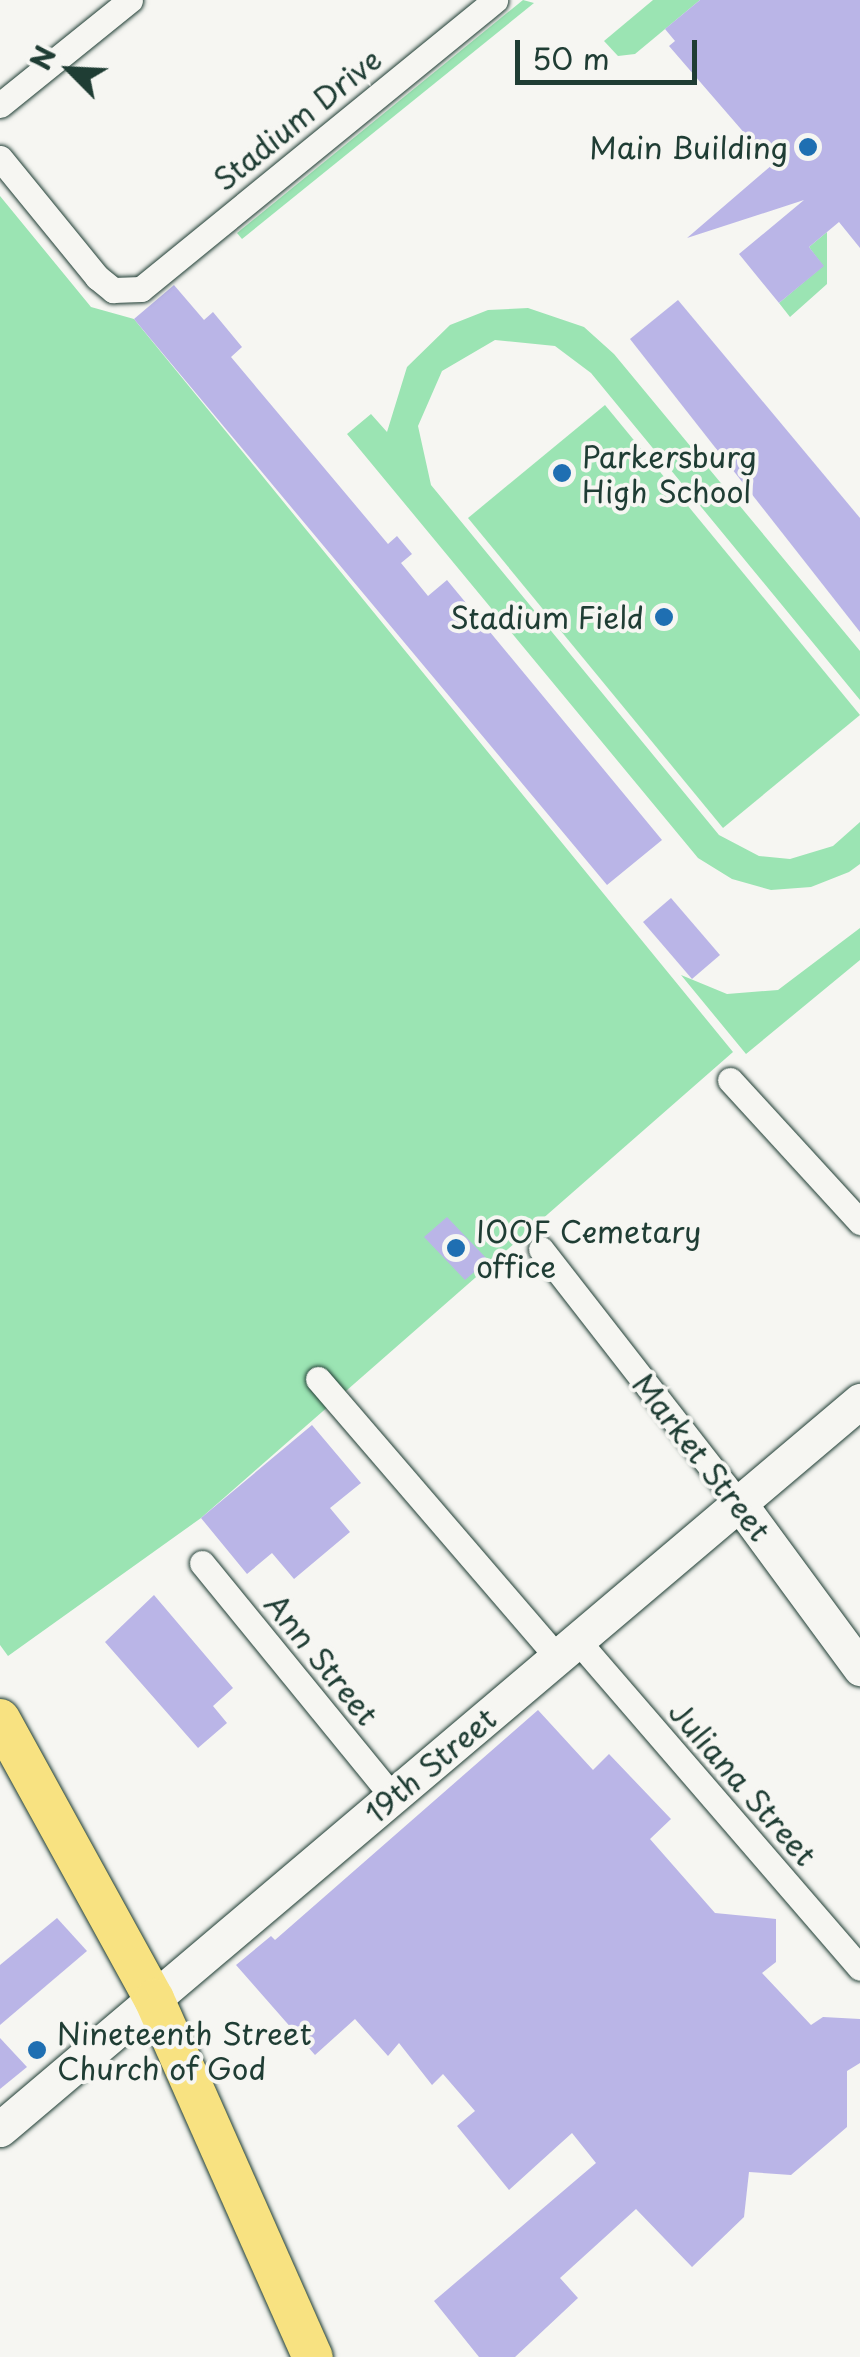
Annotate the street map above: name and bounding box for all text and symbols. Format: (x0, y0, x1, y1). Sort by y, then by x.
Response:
north arrow (20, 20, 120, 120)
scale bar (520, 20, 702, 82)
text: 50 m (532, 35, 610, 80)
text: N (18, 39, 66, 76)
street label: Stadium Drive (206, 40, 388, 198)
place label: Main Building (588, 129, 788, 165)
marker: Main Building (797, 136, 819, 158)
place label: Parkersburg High School (582, 438, 757, 508)
marker: Parkersburg High School (551, 462, 573, 484)
place label: Stadium Field (448, 599, 644, 635)
marker: Stadium Field (653, 606, 675, 628)
place label: IOOF Cemetary office (476, 1213, 704, 1284)
marker: IOOF Cemetary office (445, 1237, 467, 1259)
street label: Market Street (625, 1365, 779, 1549)
street label: Ann Street (258, 1586, 386, 1732)
street label: Juliana Street (662, 1693, 824, 1873)
street label: 19th Street (357, 1700, 503, 1830)
place label: Nineteenth Street Church of God (57, 2015, 313, 2086)
marker: Nineteenth Street Church of God (26, 2039, 48, 2061)

